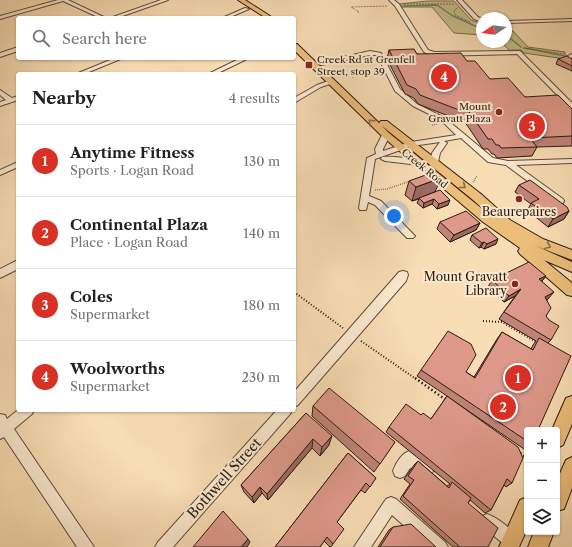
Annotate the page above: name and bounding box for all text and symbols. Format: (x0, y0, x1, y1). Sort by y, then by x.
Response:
north arrow (476, 12, 512, 48)
search box (16, 16, 296, 60)
icon: search (30, 27, 52, 49)
text: Search here (62, 29, 147, 48)
place label: Creek Rd at Grenfell Street, stop 39 (317, 53, 415, 78)
marker: Creek Rd at Grenfell Street, stop 39 (304, 60, 314, 70)
pin: 4 (431, 62, 457, 92)
text: Nearby (32, 88, 96, 108)
text: 4 results (229, 90, 280, 106)
place label: Mount Gravatt Plaza (428, 100, 492, 125)
marker: Mount Gravatt Plaza (494, 107, 504, 117)
pin: 3 (519, 111, 545, 141)
one-way arrow (368, 119, 376, 126)
text: Anytime Fitness (70, 143, 194, 162)
street label: Creek Road (399, 146, 451, 191)
text: 1 (42, 153, 48, 169)
text: 130 m (244, 153, 280, 169)
text: Sports · Logan Road (70, 162, 194, 178)
one-way arrow (459, 181, 466, 188)
marker: Beaurepaires (514, 194, 524, 204)
place label: Beaurepaires (482, 204, 556, 219)
your location (384, 206, 404, 226)
text: Continental Plaza (70, 215, 208, 234)
text: 2 (41, 225, 49, 241)
text: 140 m (243, 225, 280, 241)
text: Place · Logan Road (70, 234, 188, 250)
one-way arrow (544, 241, 552, 249)
place label: Mount Gravatt Library (424, 269, 508, 298)
marker: Mount Gravatt Library (510, 279, 520, 289)
text: Coles (70, 287, 113, 306)
text: 3 (41, 297, 49, 313)
text: 180 m (243, 297, 280, 313)
text: Supermarket (70, 306, 150, 322)
text: Woolworths (70, 359, 165, 378)
pin: 1 (505, 363, 531, 393)
text: 4 (41, 369, 49, 385)
text: 230 m (242, 369, 280, 385)
text: Supermarket (70, 378, 150, 394)
pin: 2 (490, 392, 516, 422)
map controls (524, 427, 560, 535)
button: + (524, 427, 560, 463)
street label: Bothwell Street (183, 434, 265, 522)
button: − (524, 463, 560, 499)
button: layers (524, 499, 560, 535)

